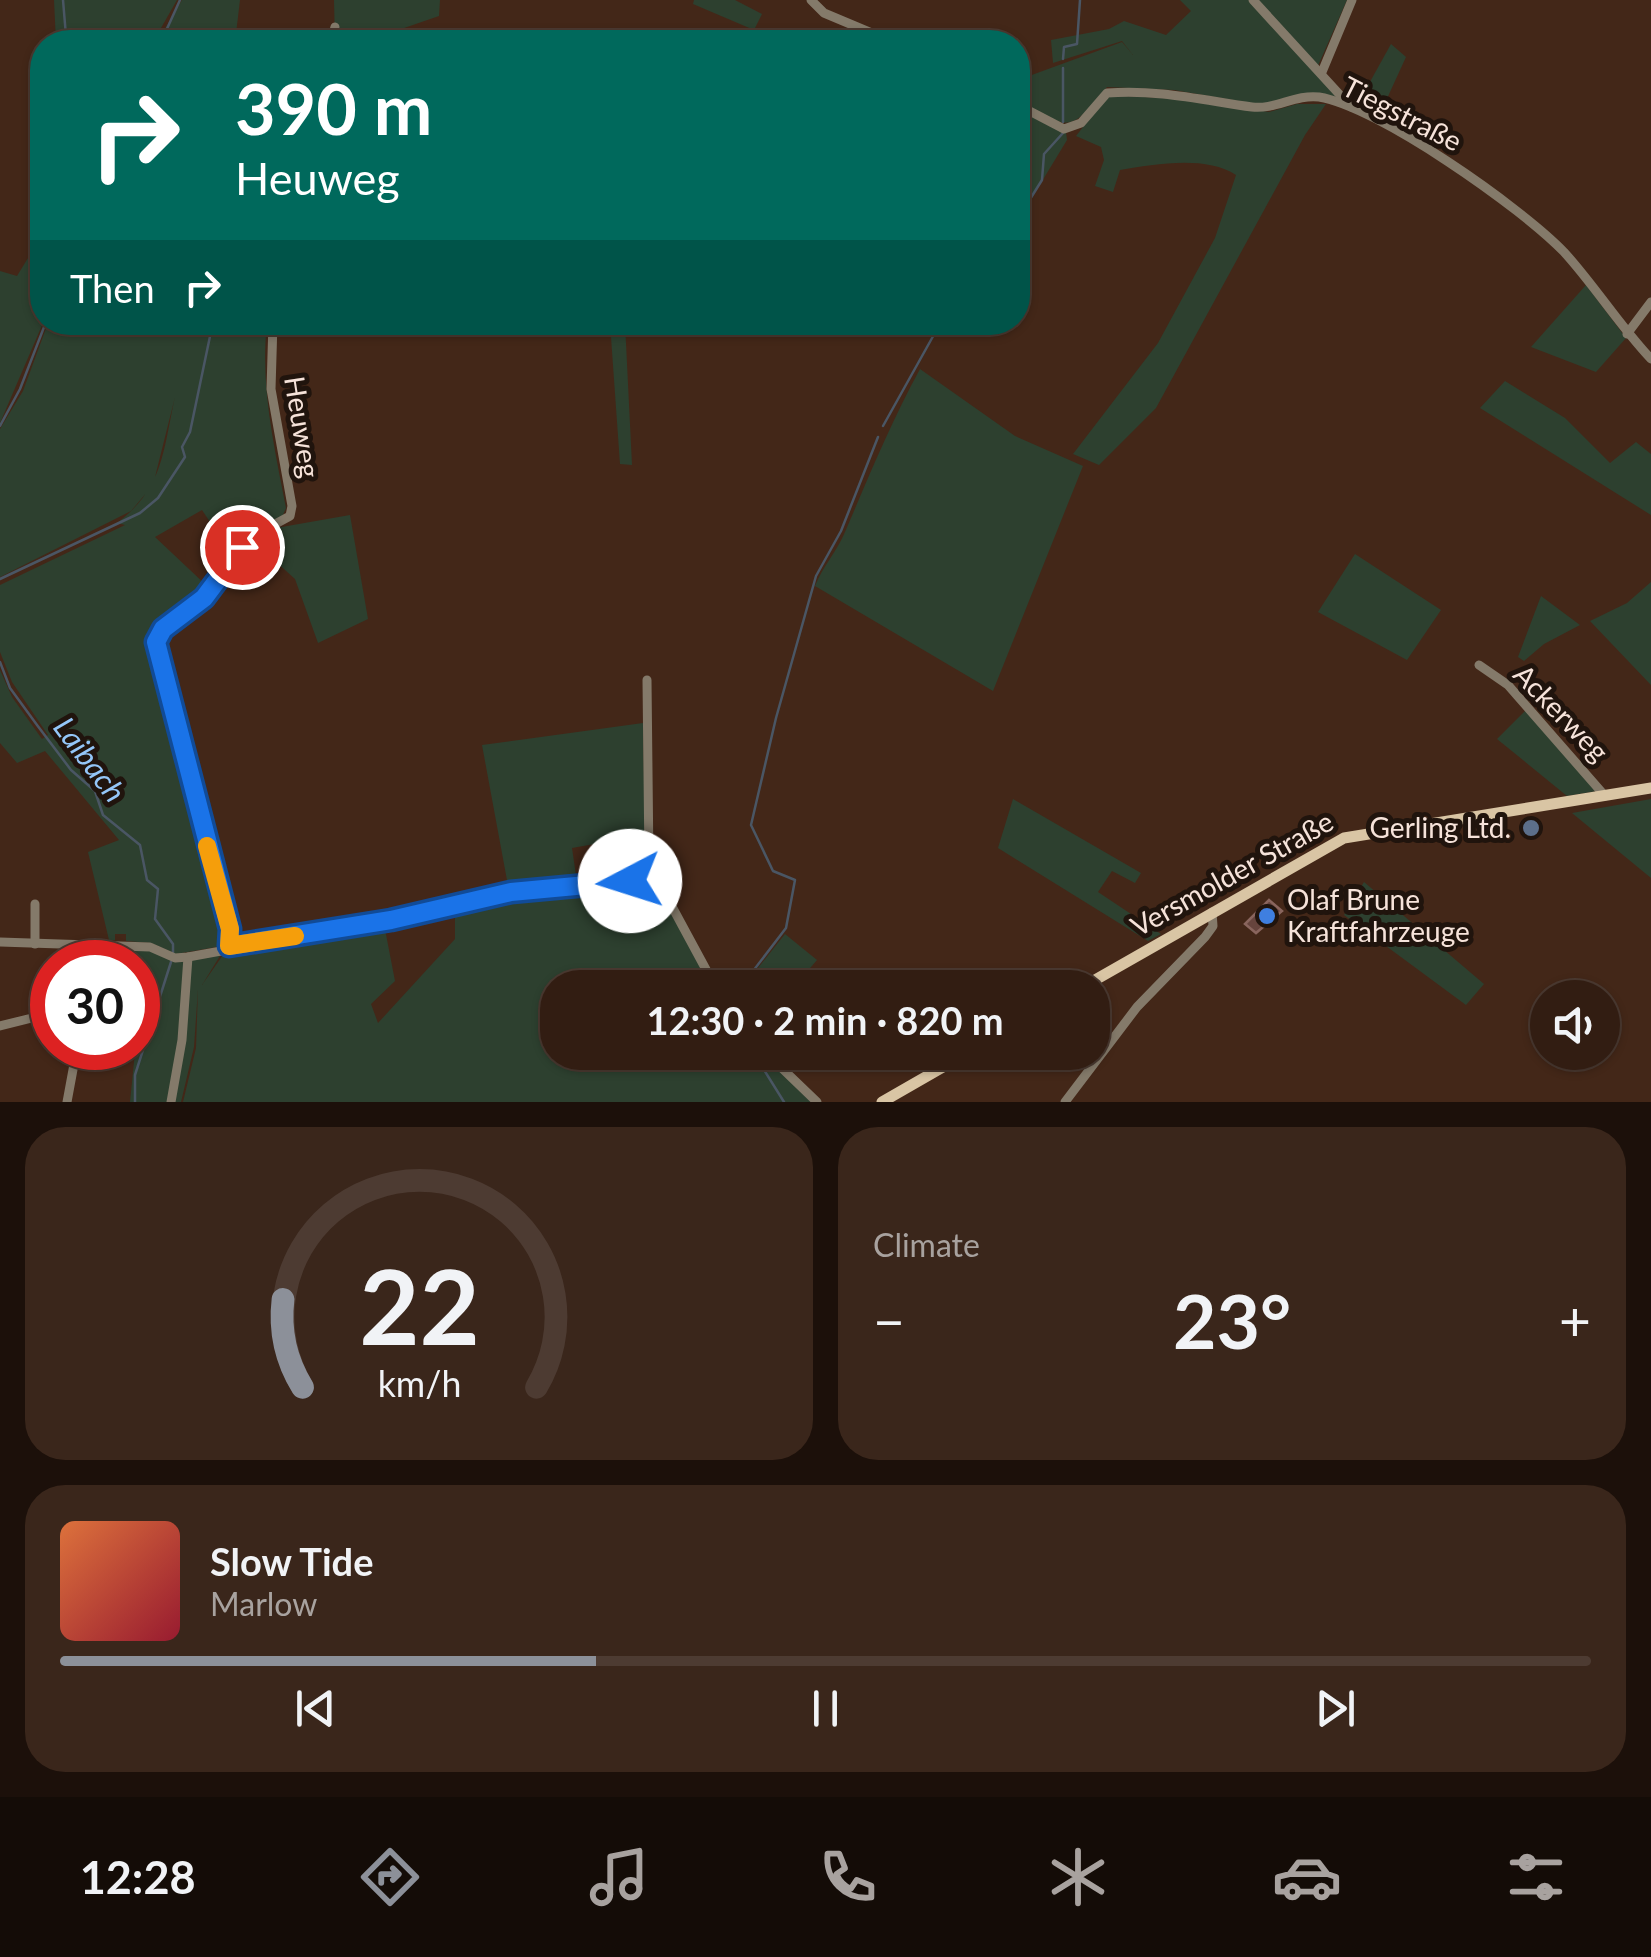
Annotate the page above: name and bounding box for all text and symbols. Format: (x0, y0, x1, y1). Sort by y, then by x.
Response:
text: 390 m (235, 66, 432, 150)
street label: Tiegstraße (1337, 69, 1468, 158)
icon: right (70, 70, 200, 200)
text: Heuweg (235, 151, 400, 205)
icon: right (175, 260, 230, 315)
text: Then (70, 265, 155, 311)
street label: Heuweg (278, 374, 328, 480)
pin (200, 505, 285, 590)
icon: arrive (215, 520, 270, 575)
street label: Ackerweg (1507, 657, 1616, 768)
water label: Laibach (47, 709, 134, 808)
street label: Versmolder Straße (1124, 803, 1339, 943)
place label: Gerling Ltd. (1370, 810, 1511, 844)
marker: Gerling Ltd. (1520, 817, 1542, 839)
position arrow (578, 829, 682, 933)
place label: Olaf Brune Kraftfahrzeuge (1287, 882, 1470, 948)
marker: Olaf Brune Kraftfahrzeuge (1256, 905, 1278, 927)
speed limit sign: 30 (30, 940, 160, 1070)
map controls (1530, 980, 1620, 1070)
button: sound (1530, 980, 1620, 1070)
text: 12:30 · 2 min · 820 m (646, 997, 1004, 1043)
text: Climate (873, 1225, 980, 1264)
text: 22 (359, 1242, 479, 1367)
text: 23° (1173, 1275, 1291, 1365)
text: − (873, 1287, 905, 1353)
text: + (1559, 1287, 1591, 1353)
text: km/h (377, 1362, 461, 1405)
text: Slow Tide (210, 1538, 373, 1584)
text: Marlow (210, 1584, 317, 1623)
icon: previous (288, 1681, 343, 1736)
icon: pause (798, 1681, 853, 1736)
icon: next (1308, 1681, 1363, 1736)
icon: directions (355, 1842, 425, 1912)
icon: music (584, 1842, 654, 1912)
icon: phone (813, 1842, 883, 1912)
icon: climate (1043, 1842, 1113, 1912)
icon: car (1272, 1842, 1342, 1912)
icon: filters (1501, 1842, 1571, 1912)
text: 12:28 (80, 1850, 196, 1904)

